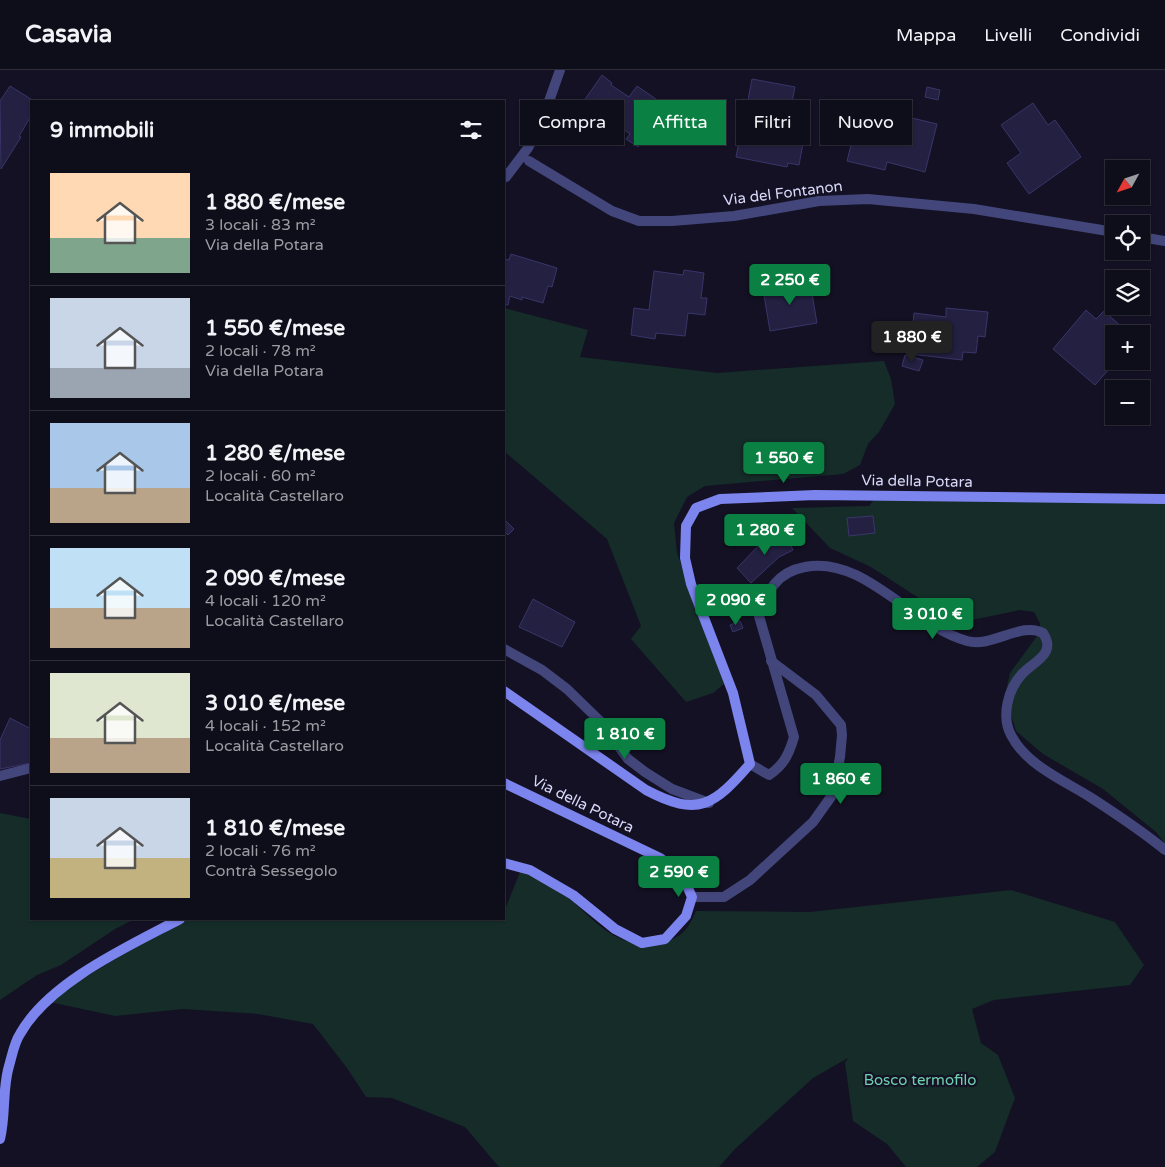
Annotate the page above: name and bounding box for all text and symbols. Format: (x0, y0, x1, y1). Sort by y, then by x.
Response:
text: Casavia (25, 20, 112, 49)
text: Mappa (896, 24, 956, 46)
text: Livelli (984, 24, 1032, 46)
text: Condividi (1060, 24, 1140, 46)
chip: Compra (520, 100, 624, 145)
chip: Affitta (634, 100, 726, 145)
chip: Filtri (736, 100, 810, 145)
chip: Nuovo (820, 100, 912, 145)
icon: filters (457, 116, 485, 144)
text: 9 immobili (50, 118, 154, 143)
north arrow (1105, 160, 1150, 205)
map controls (1105, 160, 1150, 425)
street label: Via del Fontanon (722, 177, 844, 209)
text: 1 880 €/mese (205, 190, 345, 215)
icon: home (90, 193, 150, 253)
text: 3 locali · 83 m² (205, 215, 316, 235)
button: locate (1105, 215, 1150, 260)
text: Via della Potara (205, 235, 324, 255)
pin: 2 250 € (744, 264, 836, 306)
text: 2 250 € (760, 270, 820, 290)
button: layers (1105, 270, 1150, 315)
text: 1 550 €/mese (205, 316, 345, 341)
icon: home (90, 318, 150, 378)
pin: 1 880 € (866, 320, 958, 363)
button: + (1105, 325, 1150, 370)
text: 1 880 € (882, 327, 942, 347)
text: 2 locali · 78 m² (205, 341, 316, 361)
text: Via della Potara (205, 361, 324, 381)
button: − (1105, 380, 1150, 425)
text: 1 280 €/mese (205, 441, 345, 466)
pin: 1 550 € (738, 442, 830, 484)
icon: home (90, 443, 150, 503)
text: 1 550 € (754, 448, 814, 468)
text: 2 locali · 60 m² (205, 466, 316, 486)
street label: Via della Potara (861, 471, 973, 491)
text: Località Castellaro (205, 486, 344, 506)
pin: 1 280 € (719, 514, 811, 556)
text: 1 280 € (735, 520, 795, 540)
text: 2 090 €/mese (205, 566, 345, 591)
icon: home (90, 568, 150, 628)
pin: 2 090 € (690, 584, 782, 626)
text: 2 090 € (706, 590, 766, 610)
text: 4 locali · 120 m² (205, 591, 326, 611)
pin: 3 010 € (887, 598, 979, 640)
text: 3 010 € (903, 604, 963, 624)
text: Località Castellaro (205, 611, 344, 631)
text: 3 010 €/mese (205, 691, 345, 716)
icon: home (90, 693, 150, 753)
text: 4 locali · 152 m² (205, 716, 326, 736)
pin: 1 810 € (579, 718, 671, 760)
text: 1 810 € (595, 724, 655, 744)
text: Località Castellaro (205, 736, 344, 756)
pin: 1 860 € (795, 762, 887, 805)
text: 1 860 € (811, 769, 871, 789)
street label: Via della Potara (529, 772, 637, 836)
text: 1 810 €/mese (205, 816, 345, 841)
icon: home (90, 818, 150, 878)
text: 2 locali · 76 m² (205, 841, 316, 861)
pin: 2 590 € (633, 856, 725, 898)
text: Contrà Sessegolo (205, 861, 337, 881)
text: 2 590 € (649, 862, 709, 882)
park label: Bosco termofilo (864, 1071, 976, 1089)

